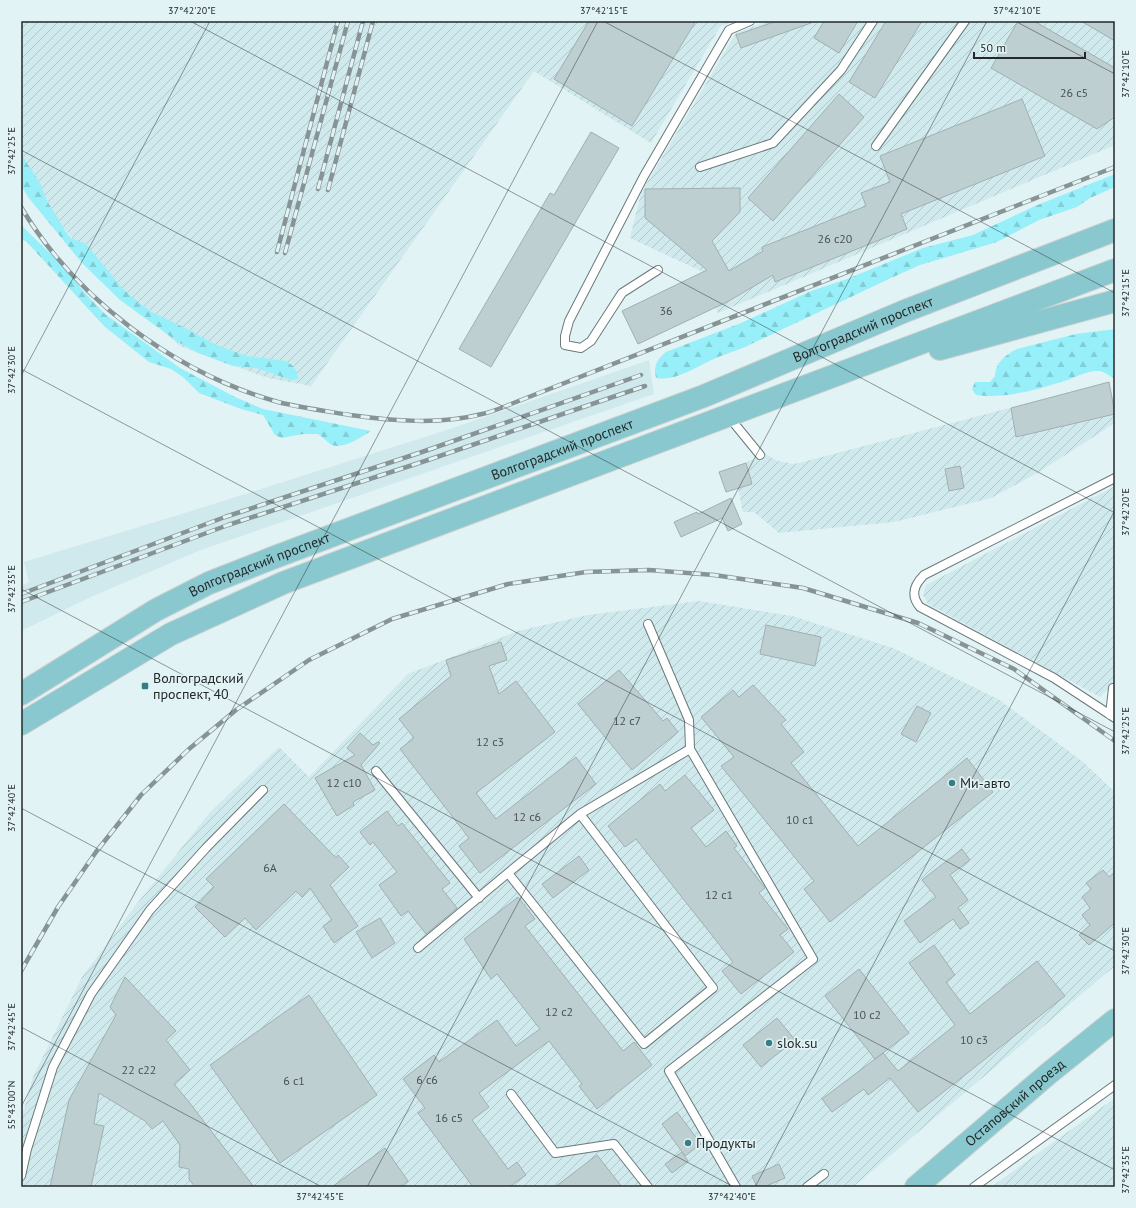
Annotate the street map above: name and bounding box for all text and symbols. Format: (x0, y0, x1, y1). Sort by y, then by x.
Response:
text: 37°42'20"E (168, 4, 216, 17)
text: 37°42'15"E (580, 4, 628, 17)
text: 37°42'10"E (993, 4, 1041, 17)
scale bar (974, 34, 1085, 60)
text: 50 m (980, 40, 1006, 55)
text: 37°42'10"E (1119, 50, 1132, 98)
house number: 26 с5 (1060, 85, 1088, 100)
text: 37°42'25"E (5, 127, 18, 175)
house number: 26 с20 (818, 231, 853, 246)
text: 37°42'15"E (1119, 269, 1132, 317)
street label: Волгоградский проспект (790, 292, 936, 366)
house number: 36 (659, 303, 673, 318)
text: 37°42'30"E (5, 346, 18, 394)
street label: Волгоградский проспект (489, 414, 636, 484)
text: 37°42'20"E (1119, 488, 1132, 536)
street label: Волгоградский проспект (186, 528, 333, 601)
text: 37°42'35"E (5, 565, 18, 613)
place label: Волгоградский проспект, 40 (153, 669, 244, 703)
marker: Волгоградский проспект, 40 (140, 681, 150, 691)
text: 37°42'25"E (1119, 707, 1132, 755)
house number: 12 с7 (613, 713, 641, 728)
house number: 12 с3 (476, 734, 504, 749)
place label: Ми-авто (960, 774, 1011, 792)
house number: 12 с10 (327, 775, 362, 790)
marker: Ми-авто (947, 778, 957, 788)
text: 37°42'40"E (5, 784, 18, 832)
house number: 12 с6 (513, 809, 541, 824)
house number: 10 с1 (786, 812, 814, 827)
house number: 6А (263, 860, 277, 875)
house number: 12 с1 (705, 887, 733, 902)
text: 37°42'30"E (1119, 927, 1132, 975)
text: 37°42'45"E (5, 1003, 18, 1051)
house number: 12 с2 (545, 1004, 573, 1019)
house number: 10 с2 (853, 1007, 881, 1022)
house number: 10 с3 (960, 1032, 988, 1047)
place label: slok.su (777, 1034, 818, 1052)
marker: slok.su (764, 1038, 774, 1048)
street label: Остаповский проезд (961, 1055, 1069, 1150)
house number: 22 с22 (122, 1062, 156, 1077)
house number: 6 с6 (416, 1072, 438, 1087)
house number: 6 с1 (283, 1073, 305, 1088)
text: 55°43'00"N (5, 1080, 18, 1130)
house number: 16 с5 (435, 1110, 463, 1125)
place label: Продукты (696, 1134, 756, 1152)
marker: Продукты (683, 1138, 693, 1148)
text: 37°42'35"E (1119, 1146, 1132, 1194)
text: 37°42'45"E (296, 1190, 344, 1203)
text: 37°42'40"E (708, 1190, 756, 1203)

